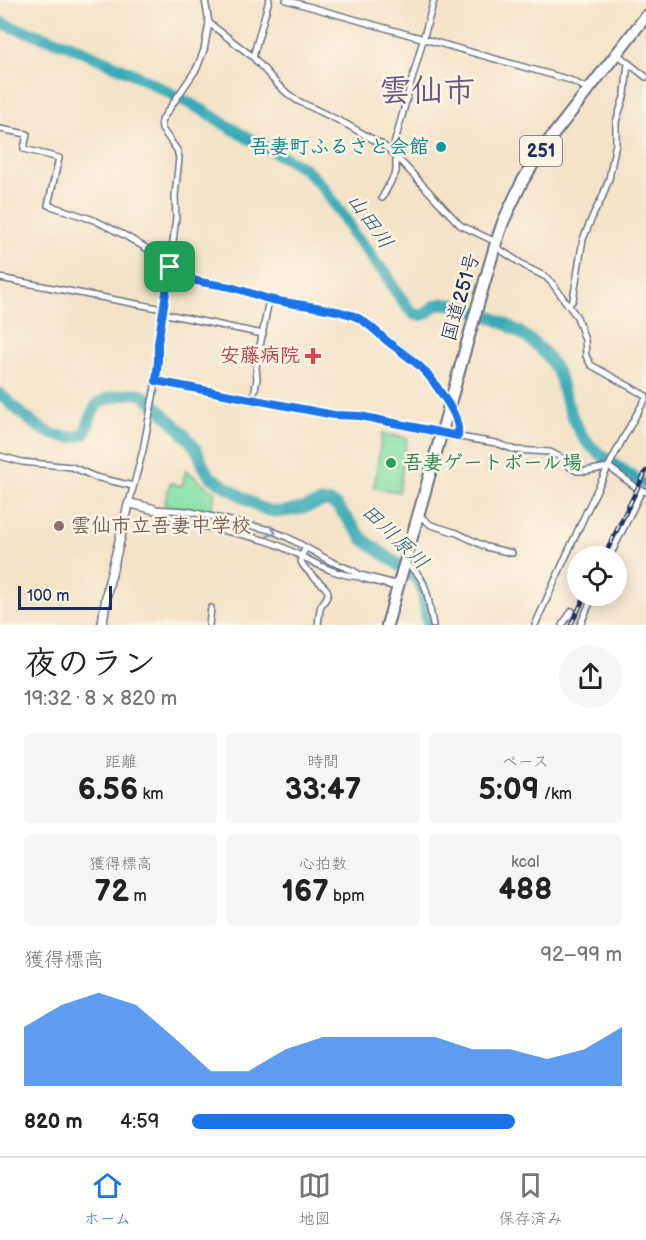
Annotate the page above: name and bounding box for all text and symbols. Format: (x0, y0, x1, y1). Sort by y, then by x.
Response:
district label: 雲仙市 (379, 72, 475, 111)
place label: 吾妻町ふるさと会館 (249, 135, 429, 159)
road number: 251 (520, 136, 562, 166)
marker: 吾妻町ふるさと会館 (434, 140, 448, 154)
water label: 山田川 (342, 188, 398, 254)
pin (144, 241, 195, 292)
icon: arrive (153, 250, 186, 283)
street label: 国道251号 (437, 250, 485, 344)
place label: 安藤病院 (220, 344, 300, 368)
marker: 安藤病院 (304, 347, 322, 365)
place label: 吾妻ゲートボール場 (403, 451, 582, 475)
marker: 吾妻ゲートボール場 (384, 456, 398, 470)
water label: 田川原川 (356, 499, 434, 575)
place label: 雲仙市立吾妻中学校 (71, 514, 251, 538)
marker: 雲仙市立吾妻中学校 (52, 519, 66, 533)
one-way arrow (266, 524, 277, 537)
map controls (567, 546, 627, 606)
button: locate (567, 546, 627, 606)
scale bar (18, 583, 112, 610)
text: 100 m (27, 587, 70, 606)
text: 夜のラン (24, 644, 156, 684)
button: share (559, 645, 622, 708)
text: 19:32 · 8 × 820 m (24, 687, 177, 711)
text: 距離 (105, 753, 137, 772)
text: 時間 (307, 753, 339, 772)
text: ペース (502, 753, 549, 772)
text: 6.56 (78, 772, 138, 808)
text: 33:47 (285, 772, 361, 808)
text: 5:09 (479, 772, 539, 808)
text: km (138, 785, 164, 804)
text: /km (539, 785, 572, 804)
text: kcal (511, 853, 540, 872)
text: 獲得標高 (89, 855, 153, 874)
text: 心拍数 (299, 855, 347, 874)
text: 488 (498, 872, 552, 908)
text: 72 (95, 874, 129, 910)
text: 167 (281, 874, 329, 910)
text: m (129, 887, 147, 906)
text: bpm (329, 887, 365, 906)
text: 92–99 m (540, 943, 622, 967)
text: 獲得標高 (24, 948, 104, 972)
text: 820 m (24, 1110, 83, 1134)
text: 4:59 (120, 1110, 159, 1134)
tab: ホーム (84, 1169, 131, 1229)
tab: 地図 (298, 1169, 331, 1229)
tab: 保存済み (498, 1169, 562, 1229)

